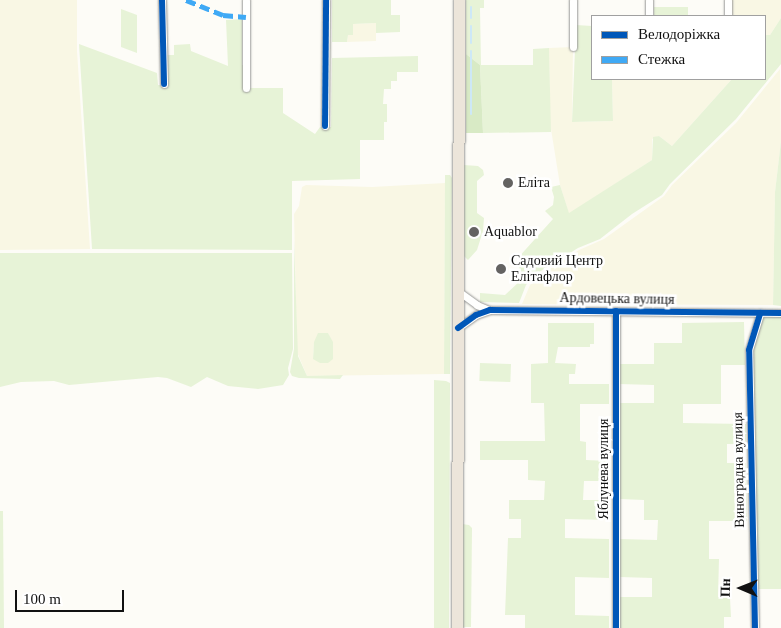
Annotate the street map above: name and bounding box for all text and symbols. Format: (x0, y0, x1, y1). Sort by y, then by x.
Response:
legend (591, 15, 766, 80)
text: Велодоріжка (638, 26, 720, 42)
text: Стежка (638, 51, 685, 67)
place label: Еліта (518, 175, 550, 191)
marker: Еліта (502, 177, 514, 189)
place label: Aquablor (484, 224, 537, 240)
marker: Aquablor (468, 226, 480, 238)
place label: Садовий Центр Елітафлор (511, 253, 603, 286)
marker: Садовий Центр Елітафлор (495, 263, 507, 275)
street label: Ардовецька вулиця (559, 290, 675, 308)
street label: Виноградна вулиця (730, 412, 748, 528)
street label: Яблунева вулиця (596, 419, 612, 519)
north arrow (716, 563, 766, 613)
text: Пн (718, 578, 733, 597)
scale bar (18, 580, 126, 612)
text: 100 m (23, 591, 61, 607)

